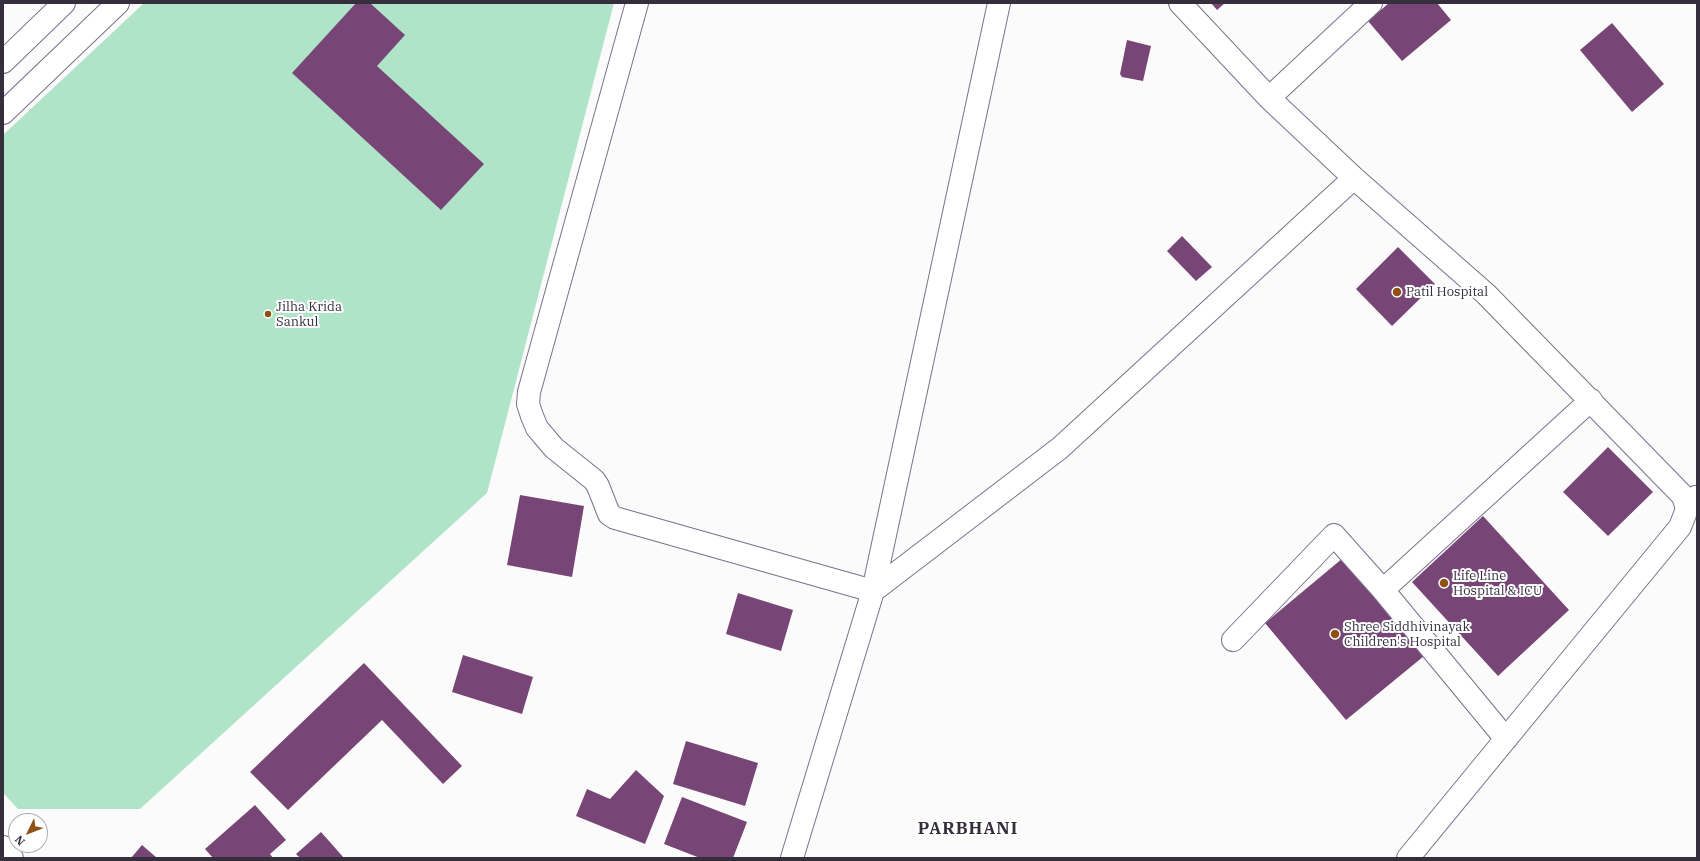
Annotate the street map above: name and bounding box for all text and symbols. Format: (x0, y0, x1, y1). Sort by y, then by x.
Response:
place label: Patil Hospital (1406, 284, 1488, 300)
marker: Patil Hospital (1391, 286, 1403, 298)
place label: Jilha Krida Sankul (276, 299, 342, 330)
marker: Jilha Krida Sankul (263, 309, 273, 319)
place label: Life Line Hospital & ICU (1453, 568, 1542, 599)
marker: Life Line Hospital & ICU (1438, 577, 1450, 589)
place label: Shree Siddhivinayak Children's Hospital (1344, 619, 1470, 650)
marker: Shree Siddhivinayak Children's Hospital (1329, 628, 1341, 640)
north arrow (8, 813, 48, 853)
district label: PARBHANI (918, 819, 1018, 839)
text: N (12, 833, 28, 848)

